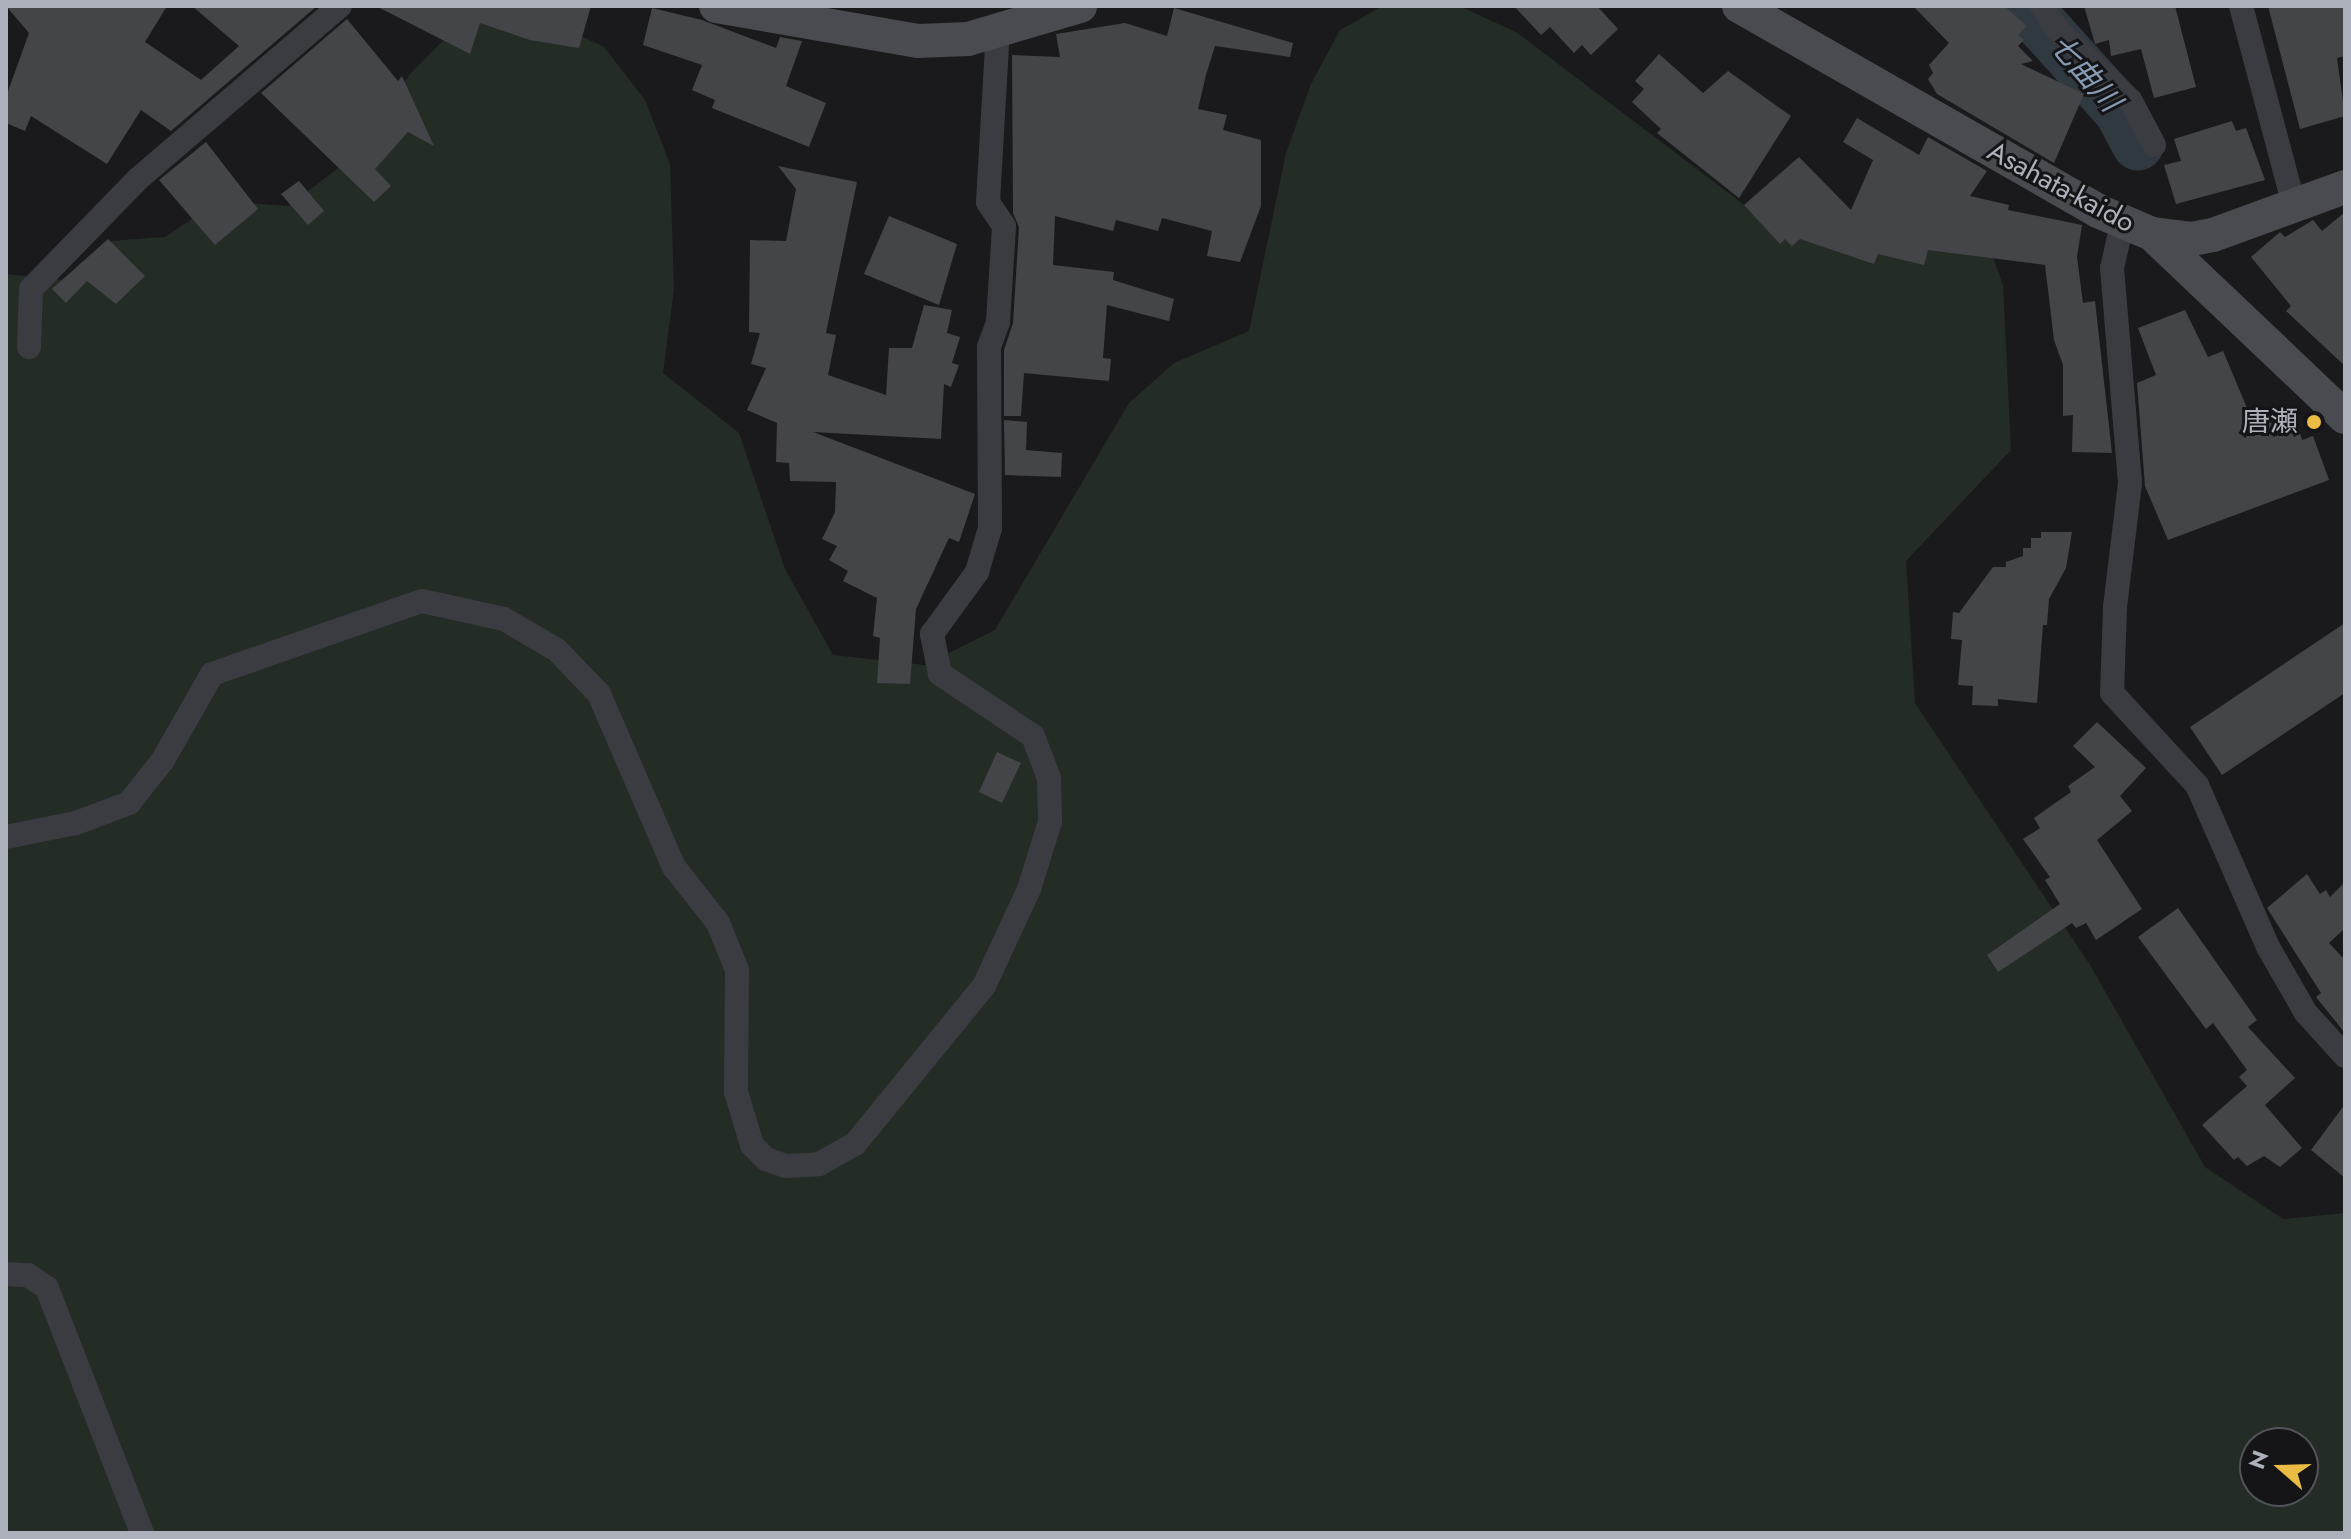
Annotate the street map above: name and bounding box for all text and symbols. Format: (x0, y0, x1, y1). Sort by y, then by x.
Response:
water label: 七曲川 (2042, 27, 2128, 119)
street label: Asahata-kaido (1982, 134, 2140, 240)
place label: 唐瀬 (2242, 405, 2298, 439)
marker: 唐瀬 (2305, 413, 2323, 431)
north arrow (2239, 1427, 2319, 1507)
text: N (2240, 1446, 2276, 1473)

